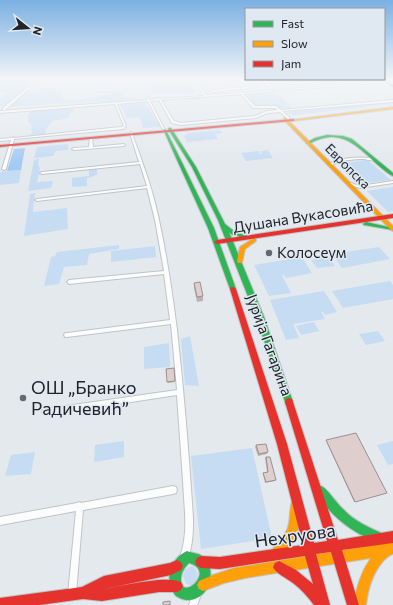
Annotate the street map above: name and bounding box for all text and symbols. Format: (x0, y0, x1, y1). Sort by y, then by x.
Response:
north arrow (8, 8, 48, 48)
legend (245, 8, 385, 80)
text: Fast (281, 16, 304, 30)
text: N (31, 25, 45, 37)
text: Slow (281, 36, 308, 50)
text: Jam (281, 56, 301, 71)
street label: Европска (322, 140, 374, 192)
street label: Душана Вукасовића (232, 196, 374, 236)
place label: Колосеум (277, 243, 347, 261)
marker: Колосеум (264, 248, 274, 258)
street label: Јурија Гагарина (243, 291, 297, 398)
place label: ОШ „Бранко Радичевић” (31, 376, 137, 419)
marker: ОШ „Бранко Радичевић” (18, 393, 28, 403)
street label: Нехруова (253, 518, 337, 552)

